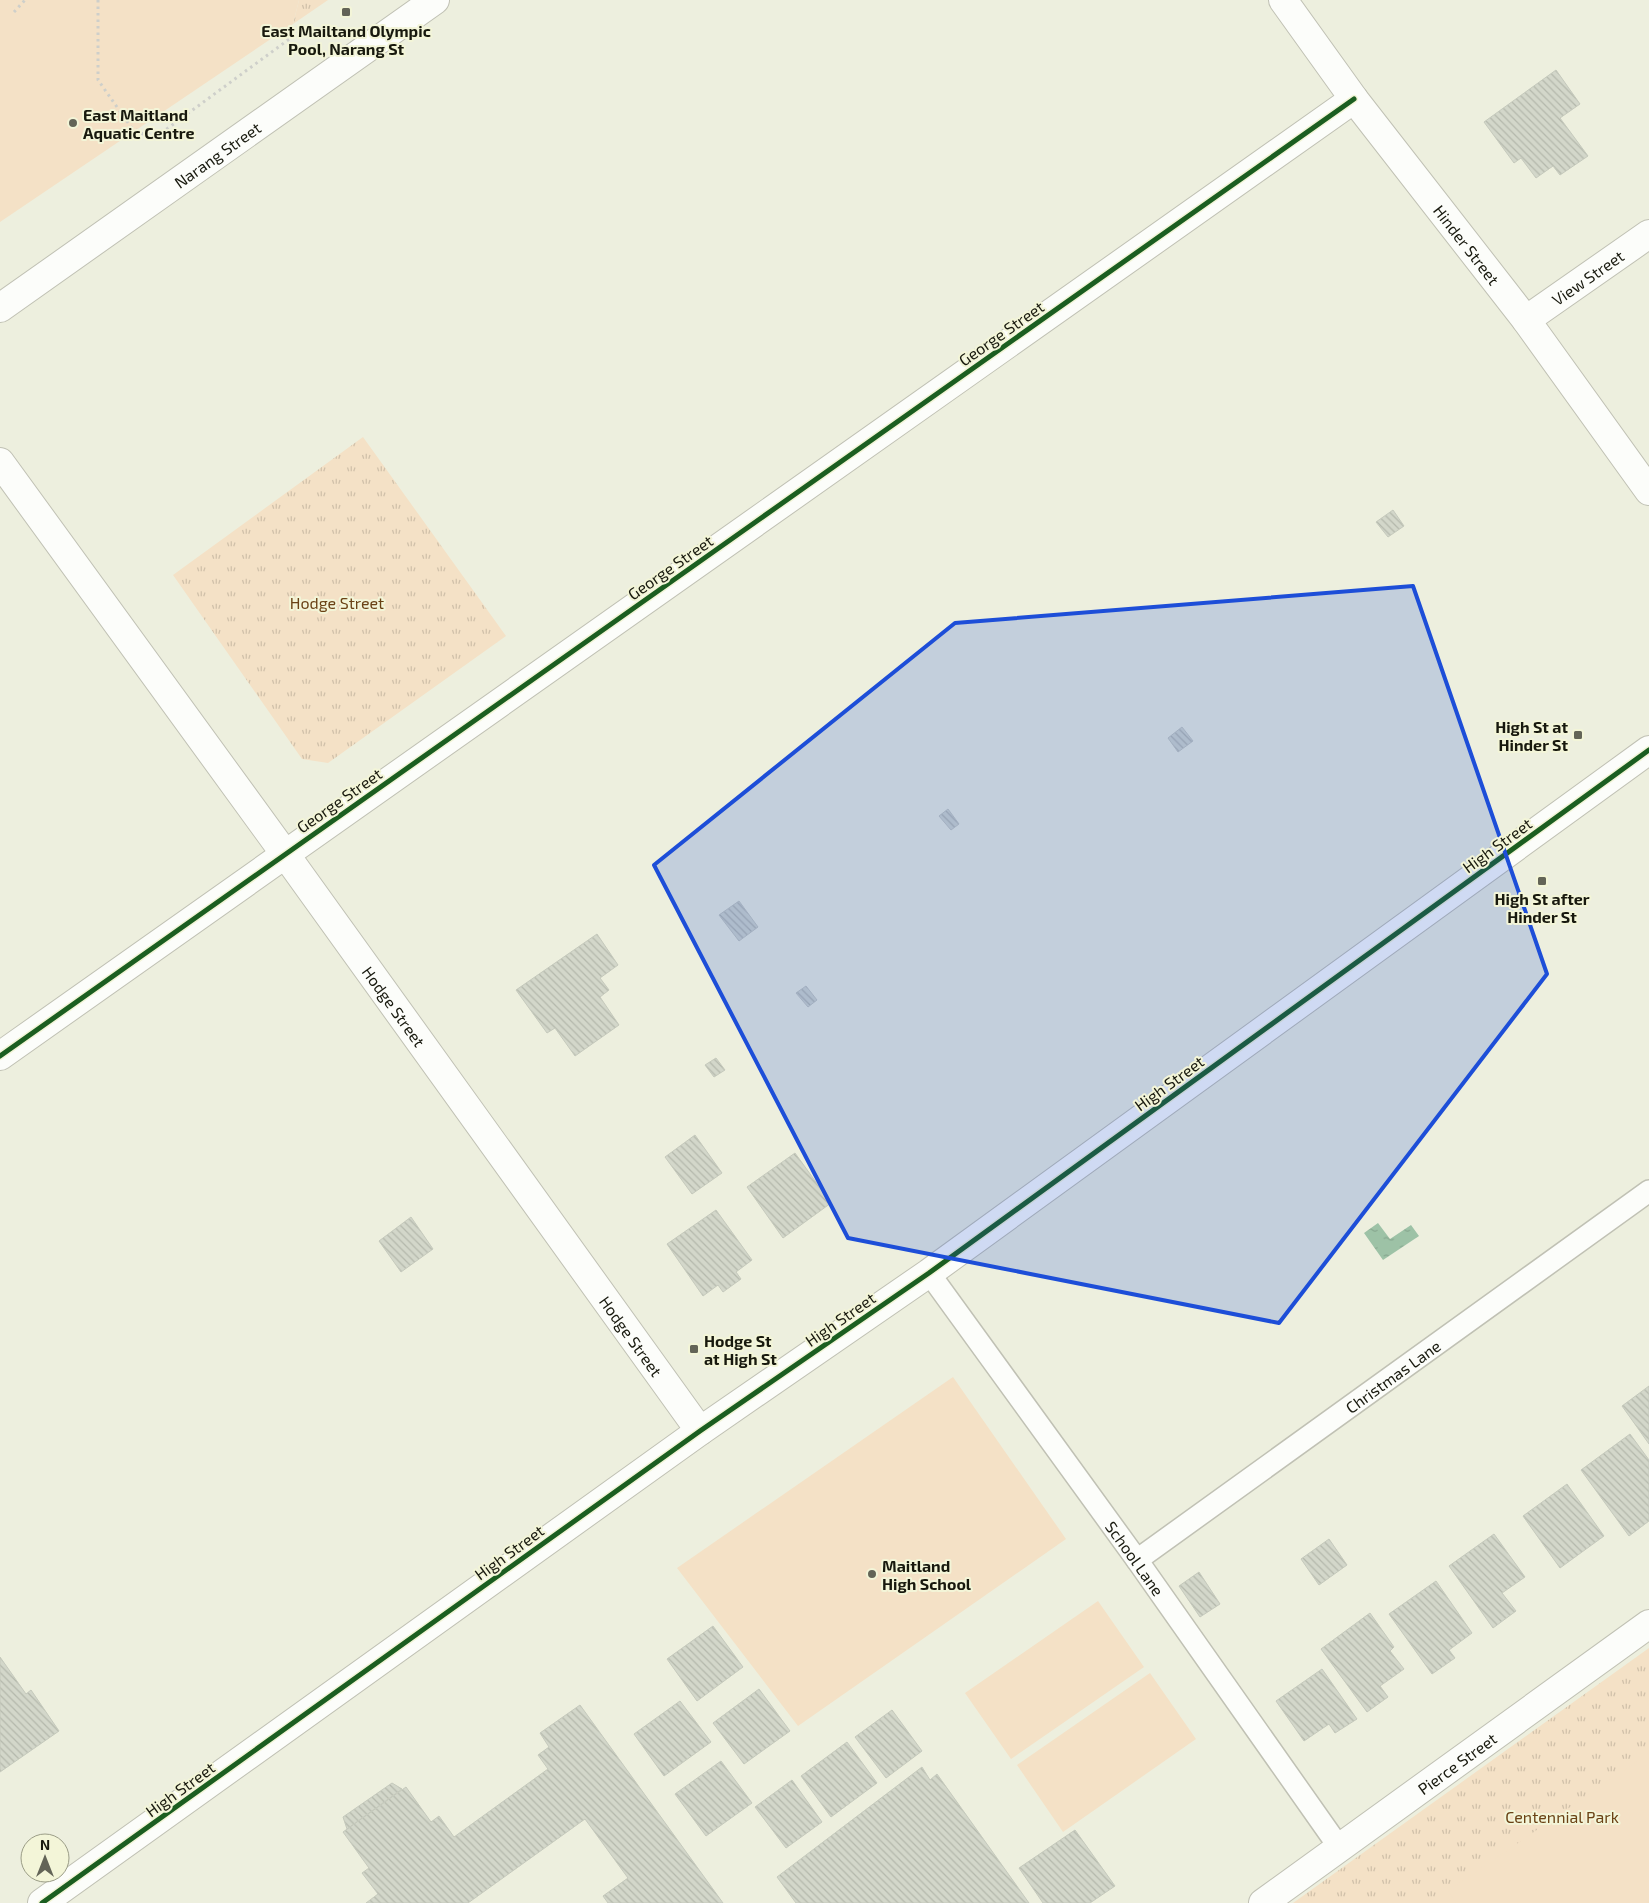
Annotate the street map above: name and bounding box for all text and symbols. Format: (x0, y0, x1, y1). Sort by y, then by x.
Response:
marker: East Mailtand Olympic Pool, Narang St (340, 6, 352, 18)
place label: East Mailtand Olympic Pool, Narang St (261, 21, 431, 58)
place label: East Maitland Aquatic Centre (83, 105, 194, 142)
marker: East Maitland Aquatic Centre (67, 117, 79, 129)
street label: Narang Street (170, 117, 264, 191)
street label: Hinder Street (1430, 201, 1504, 288)
street label: View Street (1548, 245, 1627, 309)
street label: George Street (955, 297, 1047, 369)
street label: George Street (624, 531, 716, 603)
park label: Hodge Street (290, 593, 384, 612)
place label: High St at Hinder St (1495, 717, 1568, 754)
marker: High St at Hinder St (1572, 729, 1584, 741)
street label: George Street (293, 764, 385, 836)
street label: High Street (1459, 814, 1535, 876)
marker: High St after Hinder St (1536, 875, 1548, 887)
place label: High St after Hinder St (1494, 889, 1590, 926)
street label: Hodge Street (359, 962, 430, 1050)
street label: High Street (1131, 1052, 1207, 1114)
street label: High Street (801, 1288, 879, 1350)
street label: Hodge Street (596, 1292, 667, 1380)
place label: Hodge St at High St (704, 1331, 777, 1368)
street label: Christmas Lane (1341, 1335, 1444, 1416)
marker: Hodge St at High St (688, 1343, 700, 1355)
street label: School Lane (1102, 1517, 1168, 1599)
street label: High Street (471, 1521, 547, 1583)
place label: Maitland High School (882, 1556, 972, 1593)
marker: Maitland High School (866, 1568, 878, 1580)
street label: Pierce Street (1414, 1728, 1500, 1798)
street label: High Street (142, 1758, 218, 1820)
park label: Centennial Park (1505, 1807, 1619, 1826)
north arrow (20, 1833, 70, 1883)
text: N (40, 1836, 50, 1853)

